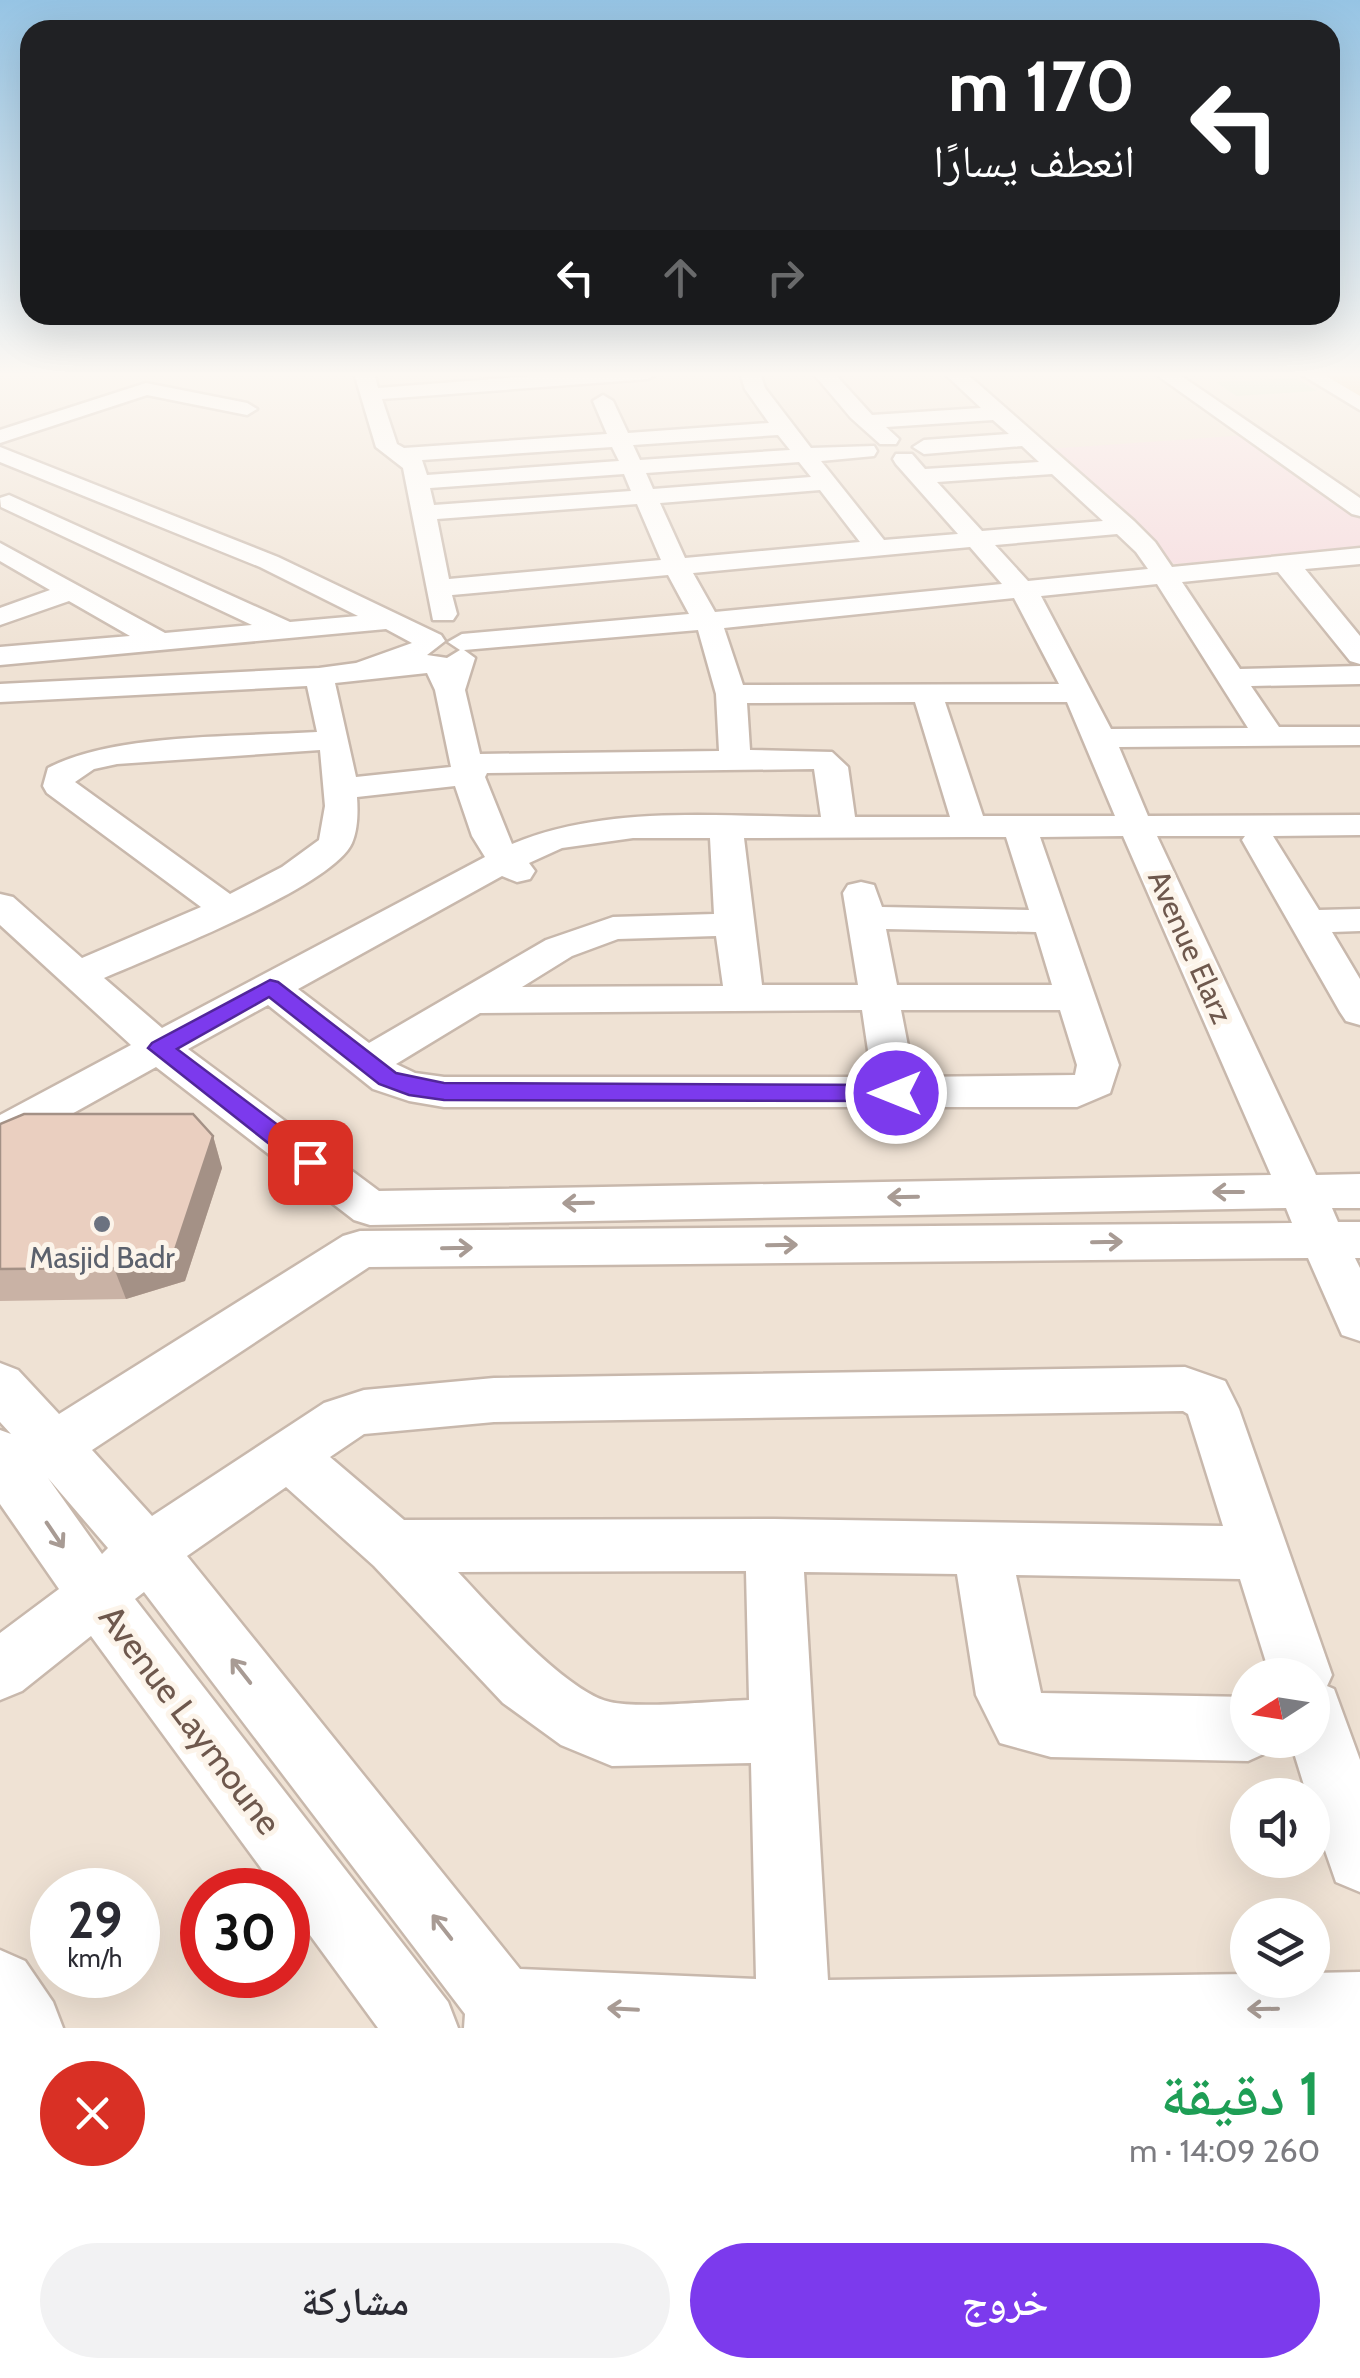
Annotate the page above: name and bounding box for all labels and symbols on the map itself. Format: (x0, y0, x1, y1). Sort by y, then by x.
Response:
street label: Avenue Elarz (1140, 865, 1241, 1029)
position arrow (844, 1041, 948, 1145)
pin (268, 1120, 353, 1205)
one-way arrow (1212, 1182, 1244, 1202)
one-way arrow (887, 1187, 919, 1206)
one-way arrow (562, 1194, 594, 1213)
marker: Masjid Badr (91, 1213, 113, 1235)
one-way arrow (1090, 1232, 1123, 1252)
one-way arrow (766, 1236, 798, 1254)
one-way arrow (440, 1238, 473, 1258)
place label: Masjid Badr (29, 1239, 175, 1276)
one-way arrow (45, 1520, 66, 1548)
street label: Avenue Laymoune (90, 1597, 291, 1843)
one-way arrow (231, 1658, 252, 1685)
north arrow (1230, 1658, 1330, 1758)
speed limit sign: 30 (180, 1868, 310, 1998)
one-way arrow (431, 1914, 452, 1941)
one-way arrow (607, 1999, 639, 2018)
one-way arrow (1247, 2000, 1279, 2019)

